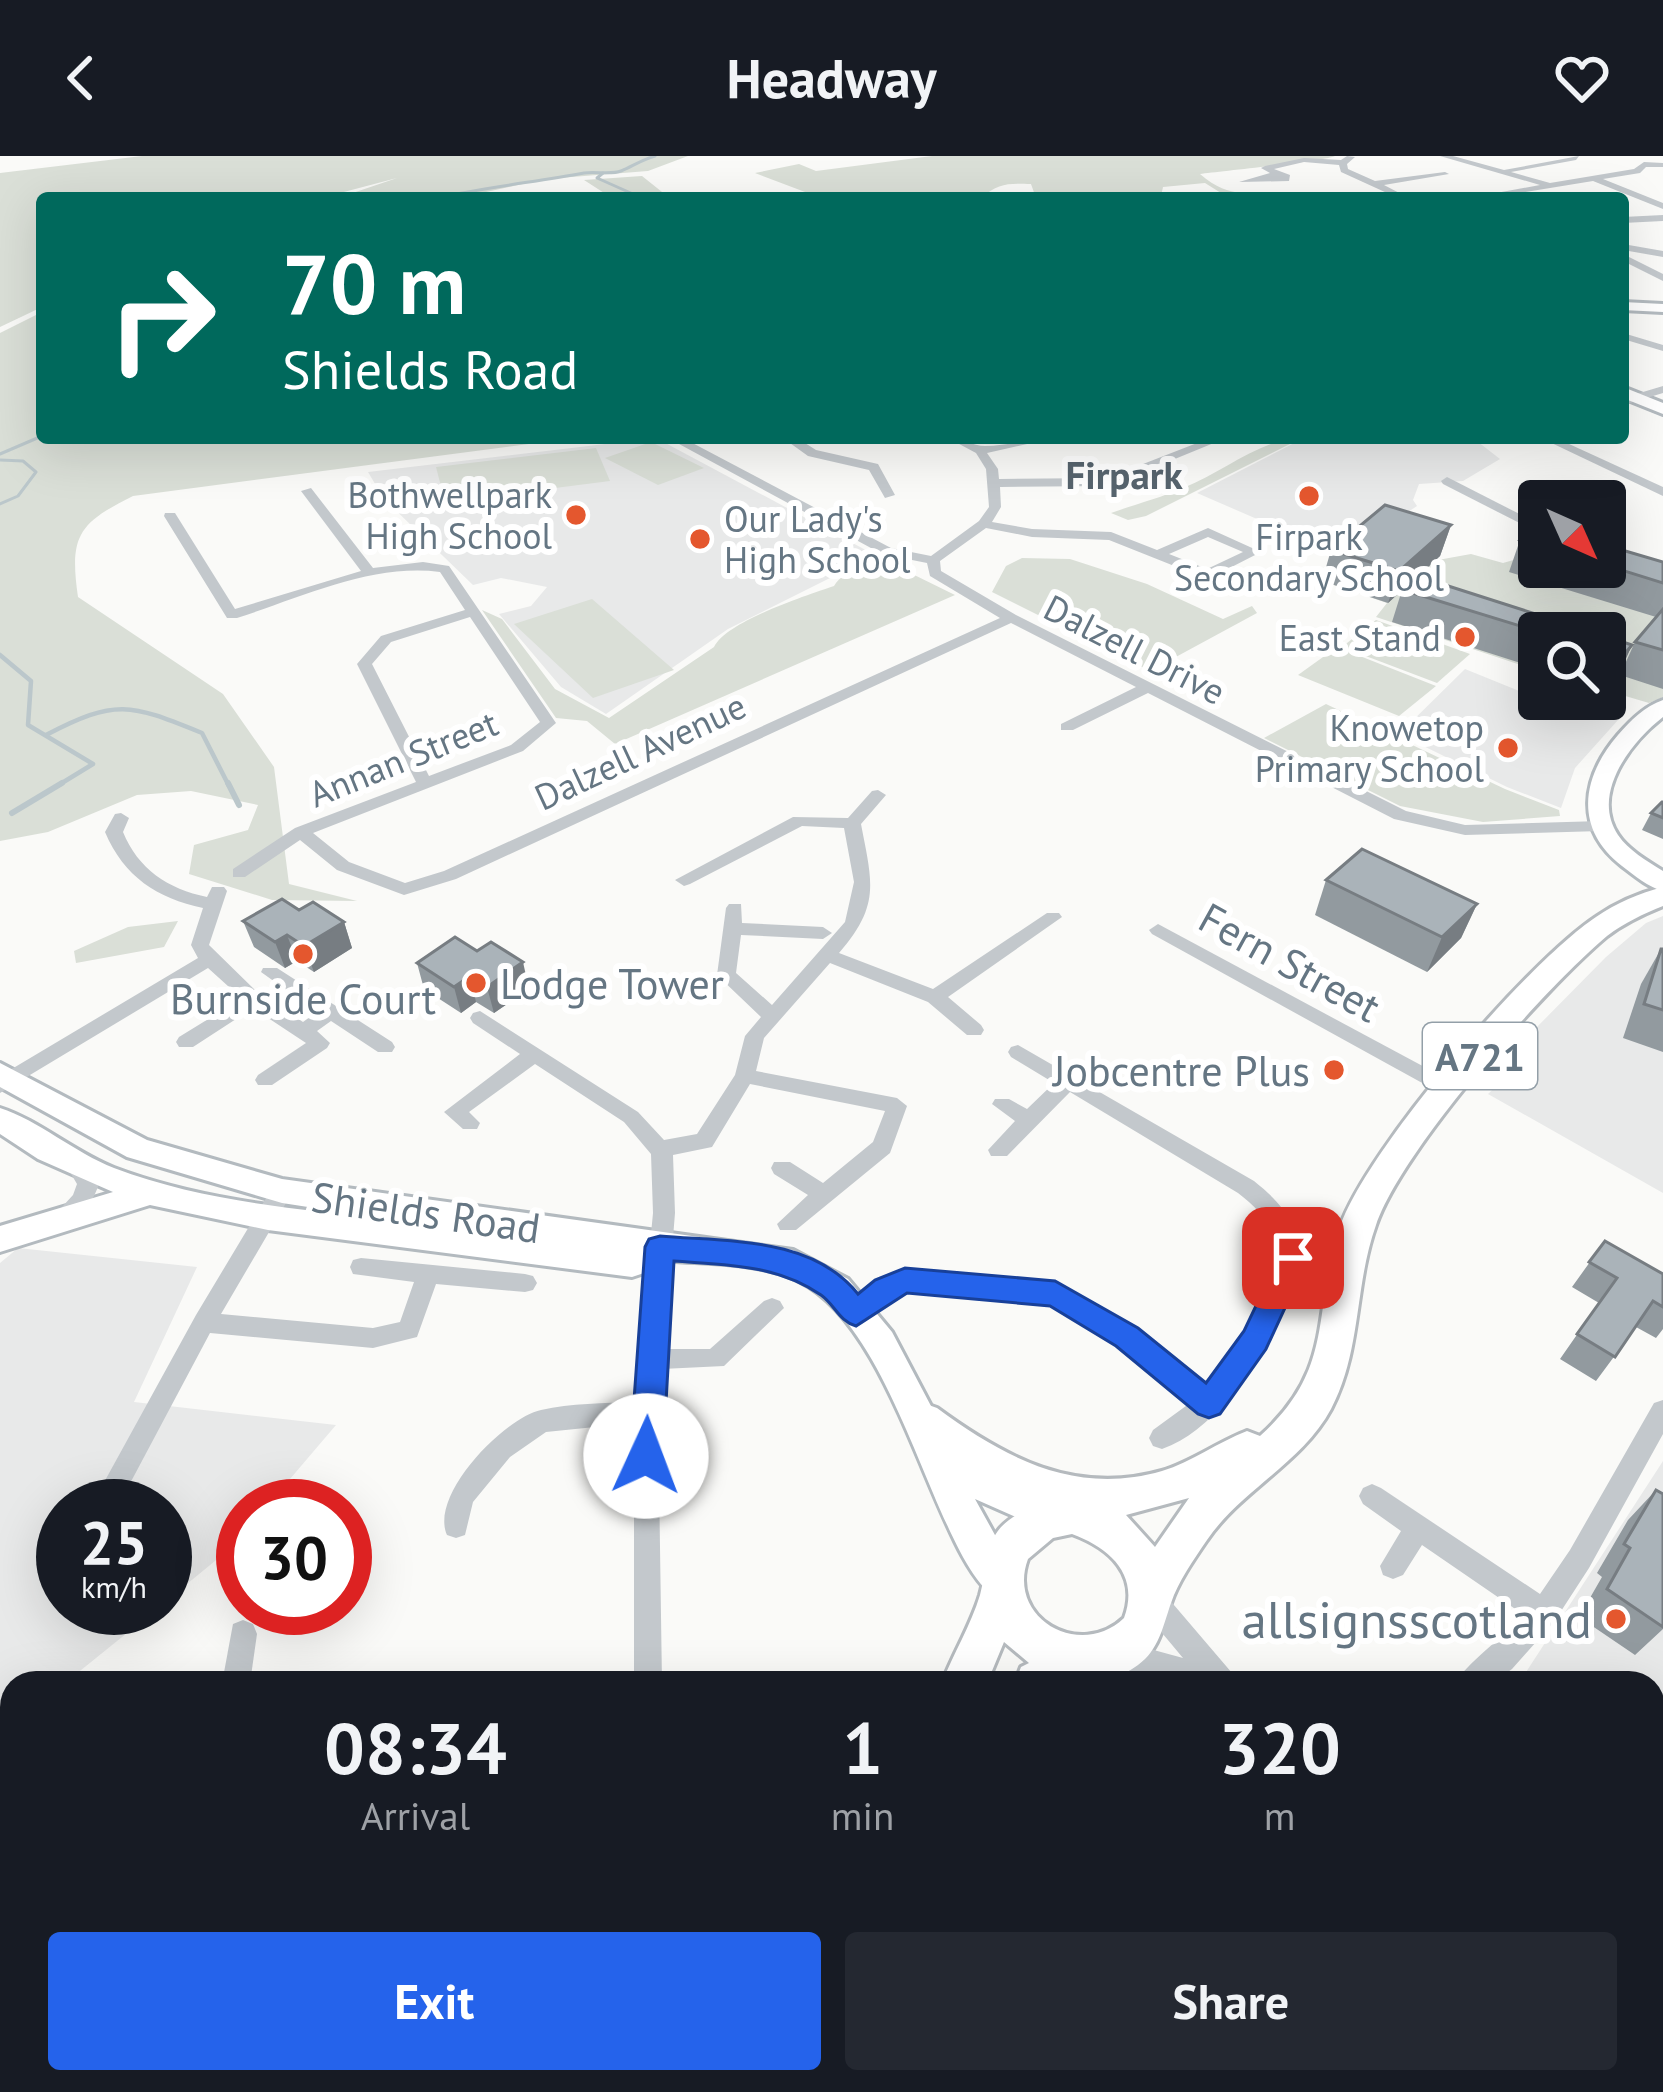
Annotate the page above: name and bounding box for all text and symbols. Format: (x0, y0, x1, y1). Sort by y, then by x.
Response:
text: Headway (726, 43, 937, 113)
icon: back (48, 45, 114, 111)
icon: heart (1549, 45, 1615, 111)
text: 70 m (282, 228, 466, 337)
icon: right (84, 240, 240, 396)
text: Shields Road (282, 334, 578, 404)
district label: Firpark (1065, 449, 1183, 500)
place label: Bothwellpark High School (348, 471, 552, 559)
north arrow (1518, 480, 1626, 588)
map controls (1518, 480, 1626, 720)
marker: Firpark Secondary School (1296, 483, 1322, 509)
place label: Our Lady's High School (724, 495, 911, 583)
marker: Bothwellpark High School (563, 502, 589, 528)
place label: Firpark Secondary School (1174, 513, 1445, 601)
marker: Our Lady's High School (687, 526, 713, 552)
street label: Dalzell Drive (1037, 583, 1233, 715)
button: search (1518, 612, 1626, 720)
place label: East Stand (1279, 614, 1441, 661)
marker: East Stand (1452, 624, 1478, 650)
street label: Dalzell Avenue (527, 682, 753, 820)
street label: Annan Street (302, 699, 504, 817)
place label: Knowetop Primary School (1255, 704, 1484, 792)
marker: Knowetop Primary School (1495, 735, 1521, 761)
street label: Fern Street (1190, 890, 1390, 1034)
marker: Burnside Court (290, 941, 316, 967)
place label: Lodge Tower (500, 956, 724, 1011)
marker: Lodge Tower (463, 970, 489, 996)
place label: Burnside Court (170, 971, 436, 1026)
road number: A721 (1423, 1023, 1537, 1089)
place label: Jobcentre Plus (1051, 1043, 1310, 1098)
marker: Jobcentre Plus (1321, 1057, 1347, 1083)
street label: Shields Road (308, 1169, 544, 1255)
pin (1242, 1207, 1344, 1309)
icon: arrive (1260, 1225, 1326, 1291)
position arrow (583, 1393, 709, 1519)
speed limit sign: 30 (216, 1479, 372, 1635)
text: 25 (80, 1503, 148, 1581)
text: km/h (81, 1567, 147, 1606)
place label: allsignsscotland (1242, 1586, 1592, 1652)
marker: allsignsscotland (1603, 1606, 1629, 1632)
text: 08:34 (324, 1701, 507, 1794)
text: 1 (842, 1701, 883, 1794)
text: 320 (1218, 1701, 1341, 1794)
text: Arrival (361, 1790, 470, 1841)
text: min (831, 1790, 894, 1841)
text: m (1264, 1790, 1295, 1841)
button: Exit (48, 1932, 821, 2070)
button: Share (845, 1932, 1617, 2070)

